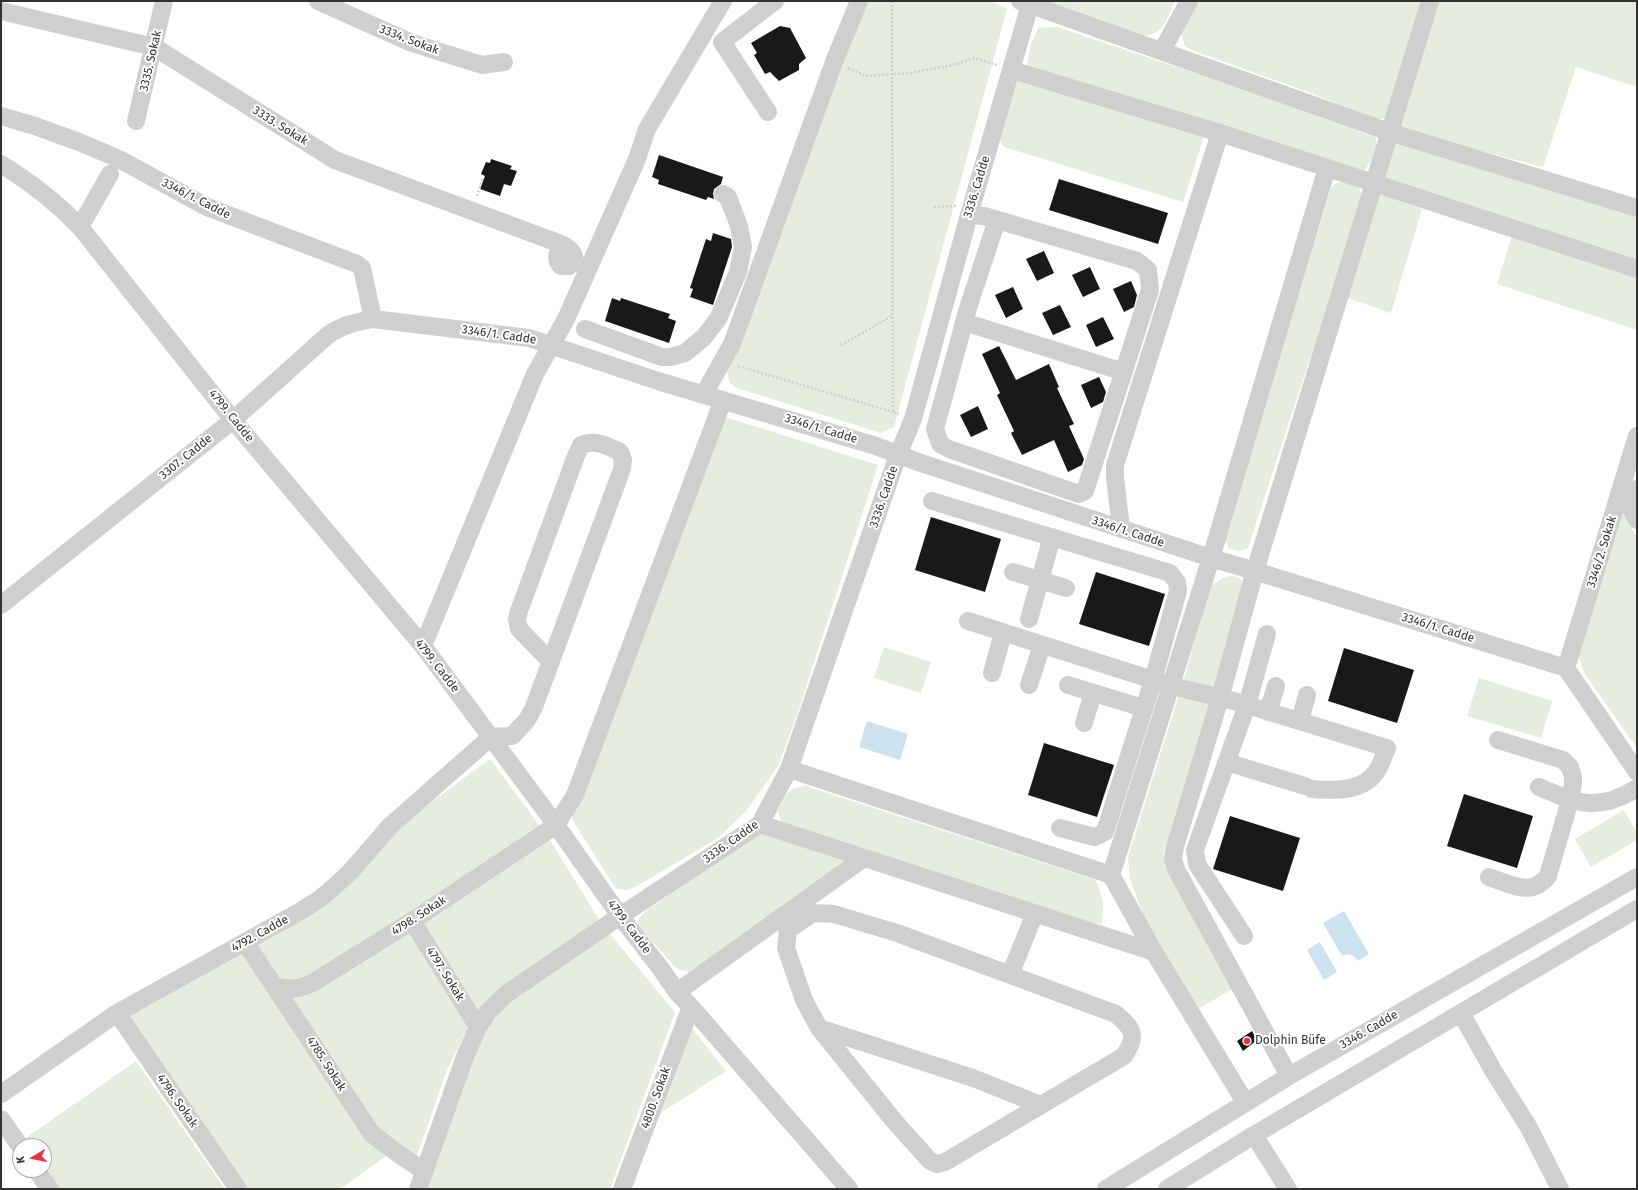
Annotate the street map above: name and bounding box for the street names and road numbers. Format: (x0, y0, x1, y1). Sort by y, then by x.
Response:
street label: 3334. Sokak (377, 22, 441, 58)
street label: 3335. Sokak (137, 29, 165, 93)
street label: 3333. Sokak (250, 103, 310, 149)
street label: 3336. Cadde (961, 154, 993, 220)
street label: 3346/1. Cadde (159, 176, 233, 222)
street label: 3346/1. Cadde (461, 323, 537, 347)
street label: 4799. Cadde (205, 387, 257, 445)
street label: 3346/1. Cadde (783, 411, 859, 447)
street label: 3307. Cadde (157, 431, 215, 483)
street label: 3336. Cadde (867, 464, 901, 530)
street label: 3346/1. Cadde (1090, 514, 1166, 550)
street label: 3346/2. Sokak (1584, 514, 1620, 590)
street label: 3346/1. Cadde (1400, 610, 1476, 646)
street label: 4799. Cadde (412, 636, 462, 696)
street label: 3336. Cadde (700, 818, 762, 866)
street label: 4798. Sokak (389, 893, 449, 939)
street label: 4799. Cadde (604, 897, 654, 957)
street label: 4792. Cadde (229, 912, 291, 956)
street label: 4797. Sokak (423, 944, 467, 1004)
street label: 3346. Cadde (1337, 1008, 1401, 1052)
street label: 4785. Sokak (303, 1034, 349, 1094)
street label: 4800. Sokak (638, 1065, 674, 1131)
street label: 4796. Sokak (153, 1071, 201, 1131)

